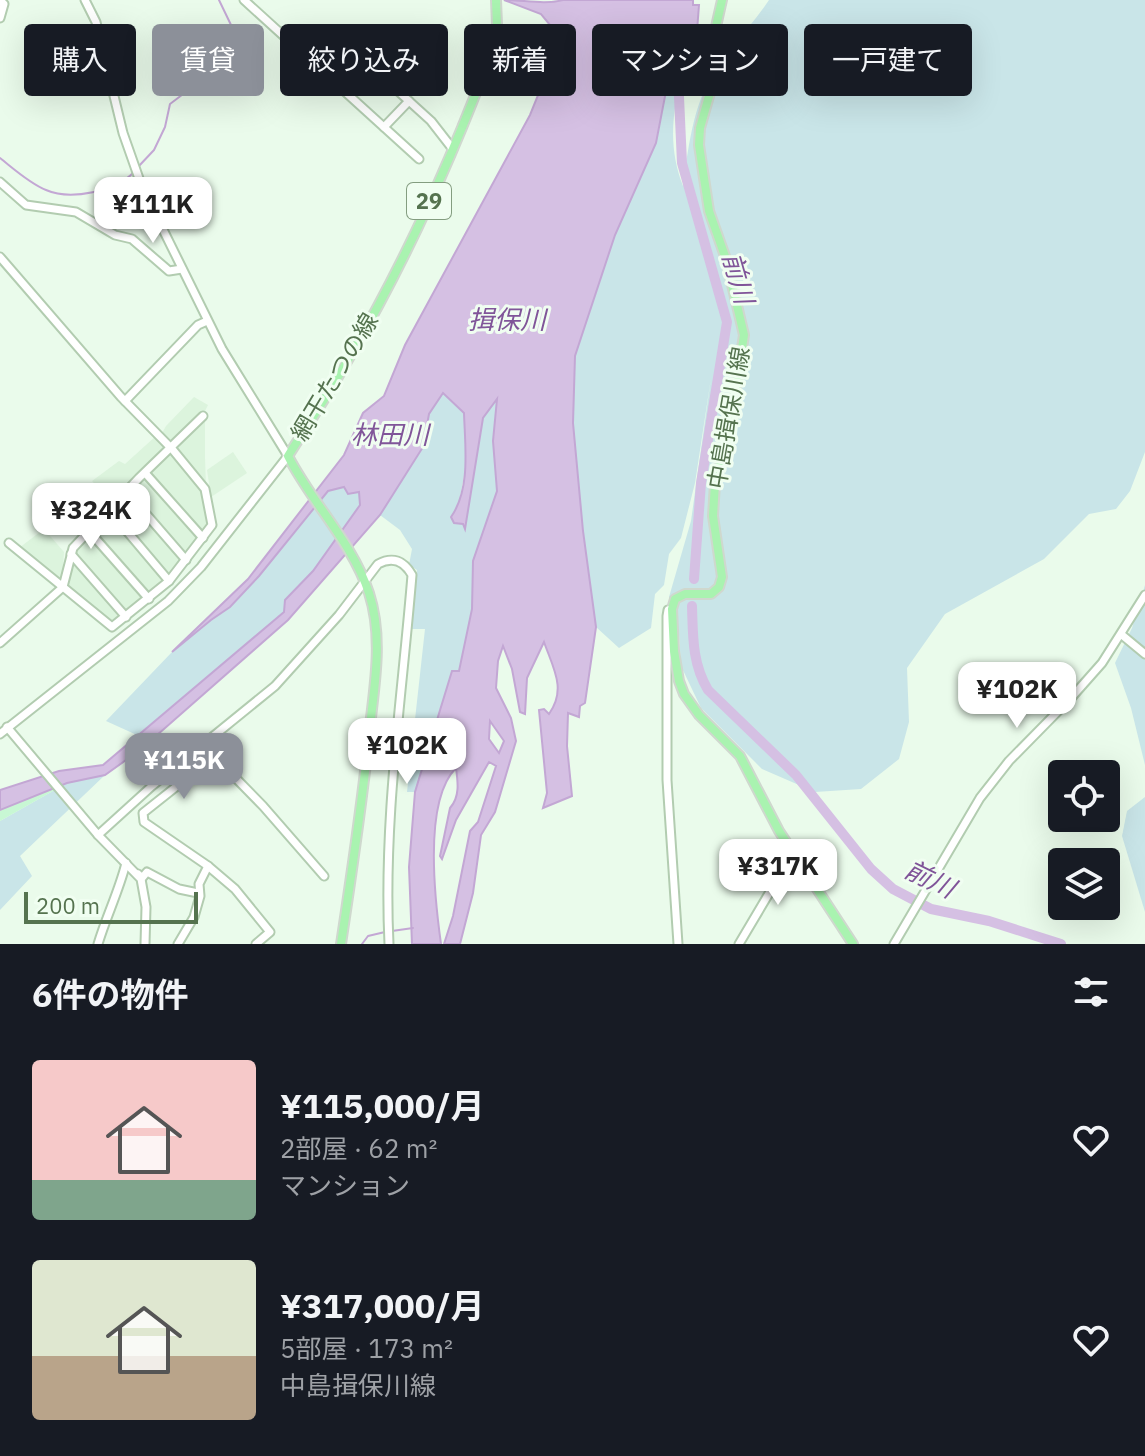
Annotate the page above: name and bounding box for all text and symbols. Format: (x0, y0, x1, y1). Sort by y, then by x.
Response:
chip: 購入 (24, 24, 136, 96)
chip: 賃貸 (152, 24, 264, 96)
chip: 絞り込み (280, 24, 448, 96)
chip: 新着 (464, 24, 576, 96)
chip: マンション (592, 24, 788, 96)
chip: 一戸建て (804, 24, 972, 96)
pin: ¥111K (97, 177, 209, 245)
road number: 29 (407, 183, 451, 219)
text: ¥111K (112, 186, 194, 220)
water label: 前川 (715, 248, 763, 310)
water label: 揖保川 (468, 302, 549, 336)
street label: 網干たつの線 (283, 307, 385, 446)
street label: 中島揖保川線 (700, 344, 756, 492)
water label: 林田川 (351, 417, 432, 451)
pin: ¥324K (35, 483, 147, 551)
text: ¥324K (50, 492, 132, 526)
pin: ¥102K (961, 662, 1073, 730)
text: ¥102K (976, 671, 1058, 705)
pin: ¥102K (351, 718, 463, 786)
text: ¥102K (366, 727, 448, 761)
pin: ¥115K (128, 733, 240, 801)
text: ¥115K (143, 742, 225, 776)
map controls (1048, 760, 1120, 920)
button: locate (1048, 760, 1120, 832)
pin: ¥317K (722, 839, 834, 907)
text: ¥317K (737, 848, 819, 882)
button: layers (1048, 848, 1120, 920)
water label: 前川 (900, 851, 964, 906)
scale bar (24, 888, 198, 924)
text: 200 m (36, 891, 100, 920)
icon: filters (1069, 970, 1113, 1014)
text: 6件の物件 (32, 972, 188, 1016)
text: ¥115,000/月 (280, 1083, 485, 1127)
icon: home (96, 1092, 192, 1188)
icon: heart (1069, 1118, 1113, 1162)
text: 2部屋 · 62 m² (280, 1131, 437, 1165)
text: マンション (280, 1168, 410, 1202)
text: ¥317,000/月 (280, 1283, 485, 1327)
icon: home (96, 1292, 192, 1388)
icon: heart (1069, 1318, 1113, 1362)
text: 5部屋 · 173 m² (280, 1331, 453, 1365)
text: 中島揖保川線 (280, 1368, 436, 1402)

